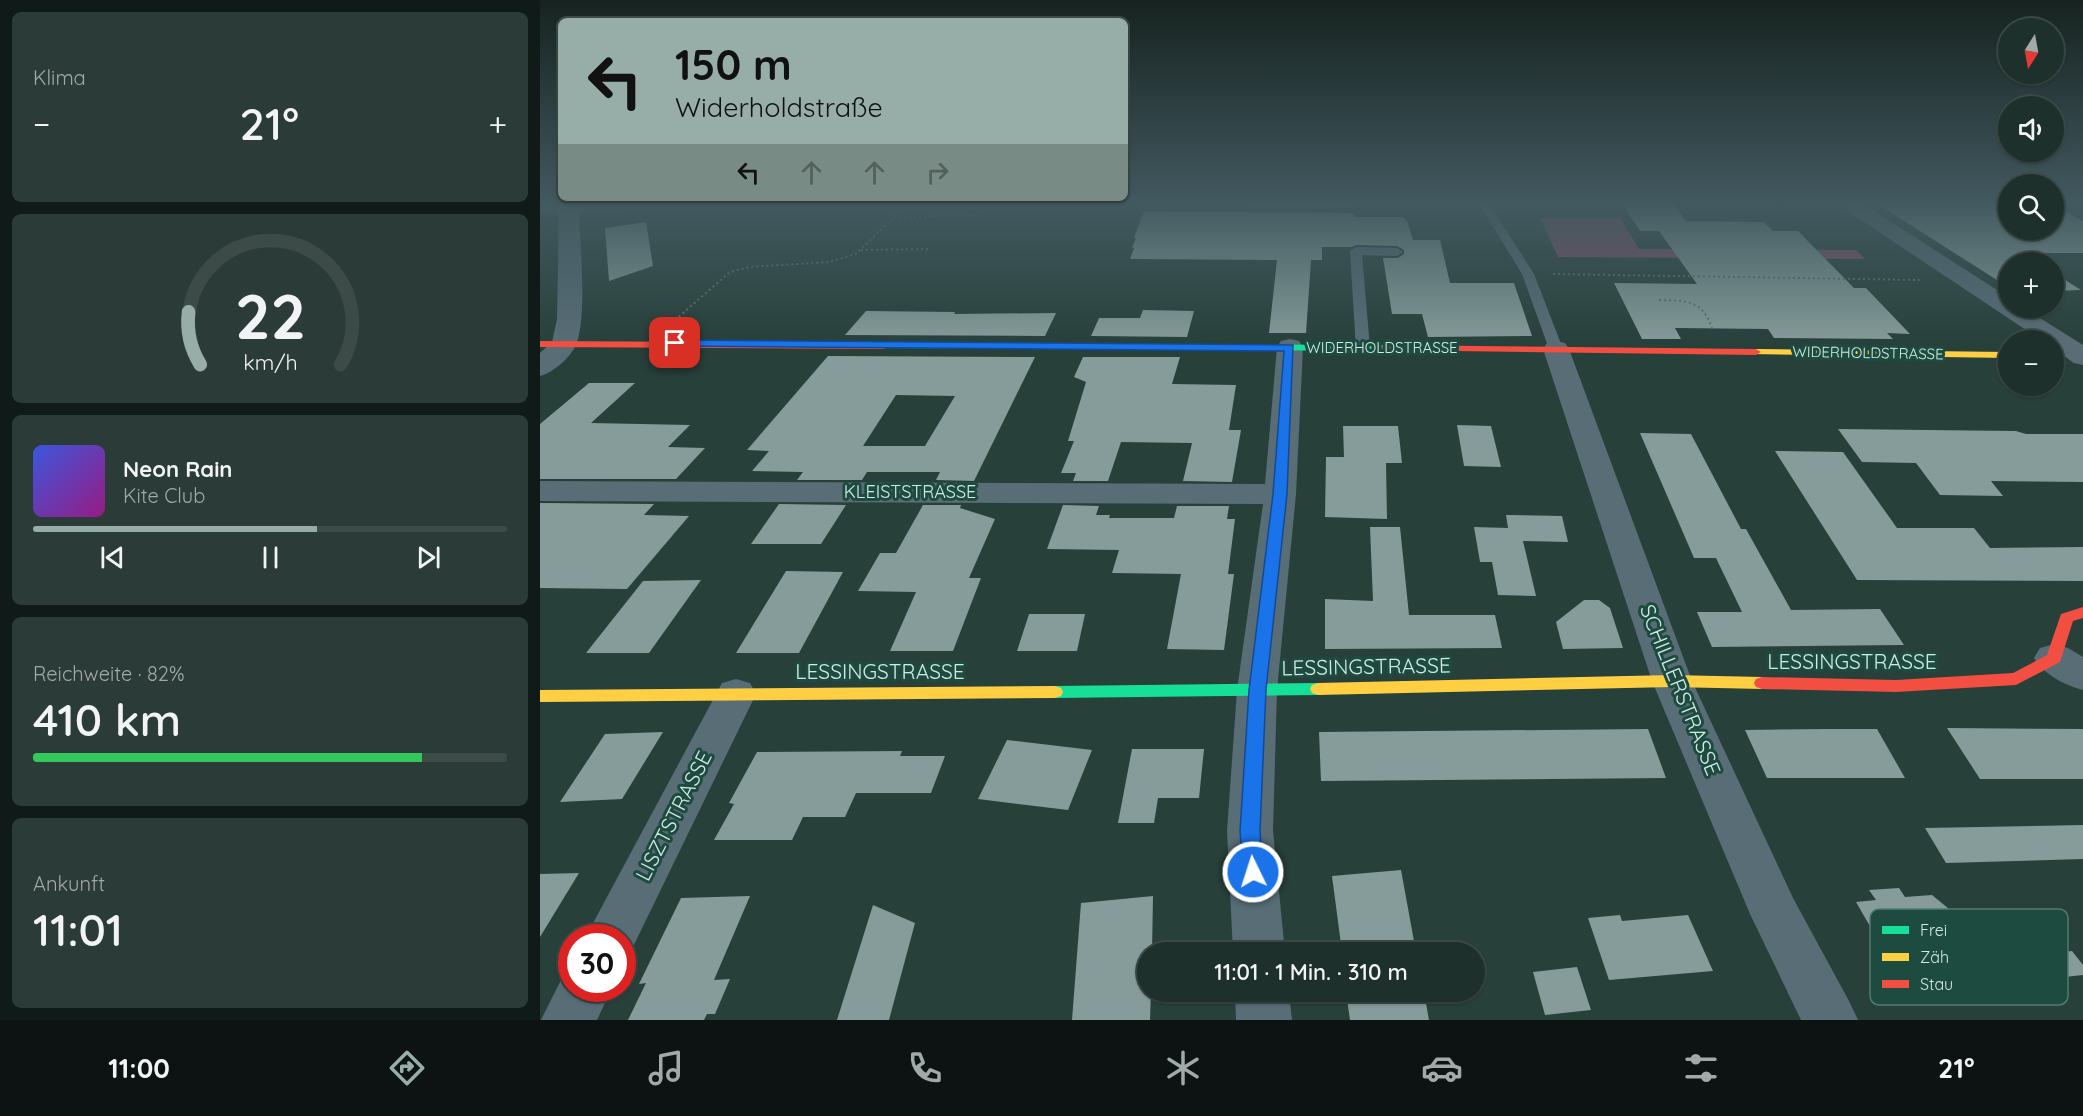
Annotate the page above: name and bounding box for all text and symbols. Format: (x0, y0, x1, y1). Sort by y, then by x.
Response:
north arrow (1998, 18, 2064, 84)
map controls (1998, 18, 2064, 396)
text: 150 m (675, 38, 792, 91)
icon: left (576, 42, 654, 120)
text: Klima (33, 65, 86, 90)
text: Widerholdstraße (675, 90, 883, 124)
text: 21° (240, 95, 299, 151)
button: sound (1998, 96, 2064, 162)
text: − (33, 103, 50, 144)
text: + (488, 103, 507, 144)
icon: left (732, 156, 765, 189)
icon: ahead (795, 156, 828, 189)
icon: ahead (858, 156, 891, 189)
icon: right (921, 156, 954, 189)
button: search (1998, 174, 2064, 240)
button: + (1998, 252, 2064, 318)
text: 22 (234, 278, 306, 356)
pin (649, 317, 700, 368)
icon: arrive (658, 326, 691, 359)
button: − (1998, 330, 2064, 396)
street label: WIDERHOLDSTRASSE (1306, 338, 1458, 357)
street label: WIDERHOLDSTRASSE (1792, 342, 1944, 363)
text: km/h (243, 350, 297, 376)
text: Neon Rain (123, 455, 232, 483)
street label: KLEISTSTRASSE (844, 480, 976, 503)
text: Kite Club (123, 483, 205, 508)
icon: previous (96, 541, 129, 574)
icon: pause (254, 541, 287, 574)
icon: next (412, 541, 445, 574)
street label: SCHILLERSTRASSE (1635, 600, 1727, 779)
street label: LESSINGSTRASSE (1767, 648, 1937, 674)
street label: LESSINGSTRASSE (1281, 652, 1451, 680)
street label: LESSINGSTRASSE (795, 658, 965, 684)
text: Reichweite · 82% (33, 661, 184, 686)
text: 410 km (33, 691, 181, 747)
street label: LISZTSTRASSE (629, 746, 717, 885)
position arrow (1221, 840, 1285, 904)
text: Ankunft (33, 871, 105, 896)
text: 11:01 (33, 901, 123, 957)
legend (1870, 909, 2068, 1005)
text: Frei (1920, 920, 1947, 940)
speed limit sign: 30 (558, 924, 636, 1002)
text: Zäh (1920, 947, 1949, 967)
text: 11:01 · 1 Min. · 310 m (1214, 958, 1408, 986)
text: Stau (1920, 974, 1953, 994)
icon: directions (386, 1047, 428, 1089)
icon: music (645, 1047, 687, 1089)
icon: phone (904, 1047, 946, 1089)
icon: climate (1162, 1047, 1204, 1089)
icon: car (1421, 1047, 1463, 1089)
icon: filters (1680, 1047, 1722, 1089)
text: 11:00 (108, 1051, 170, 1085)
text: 21° (1938, 1051, 1975, 1085)

